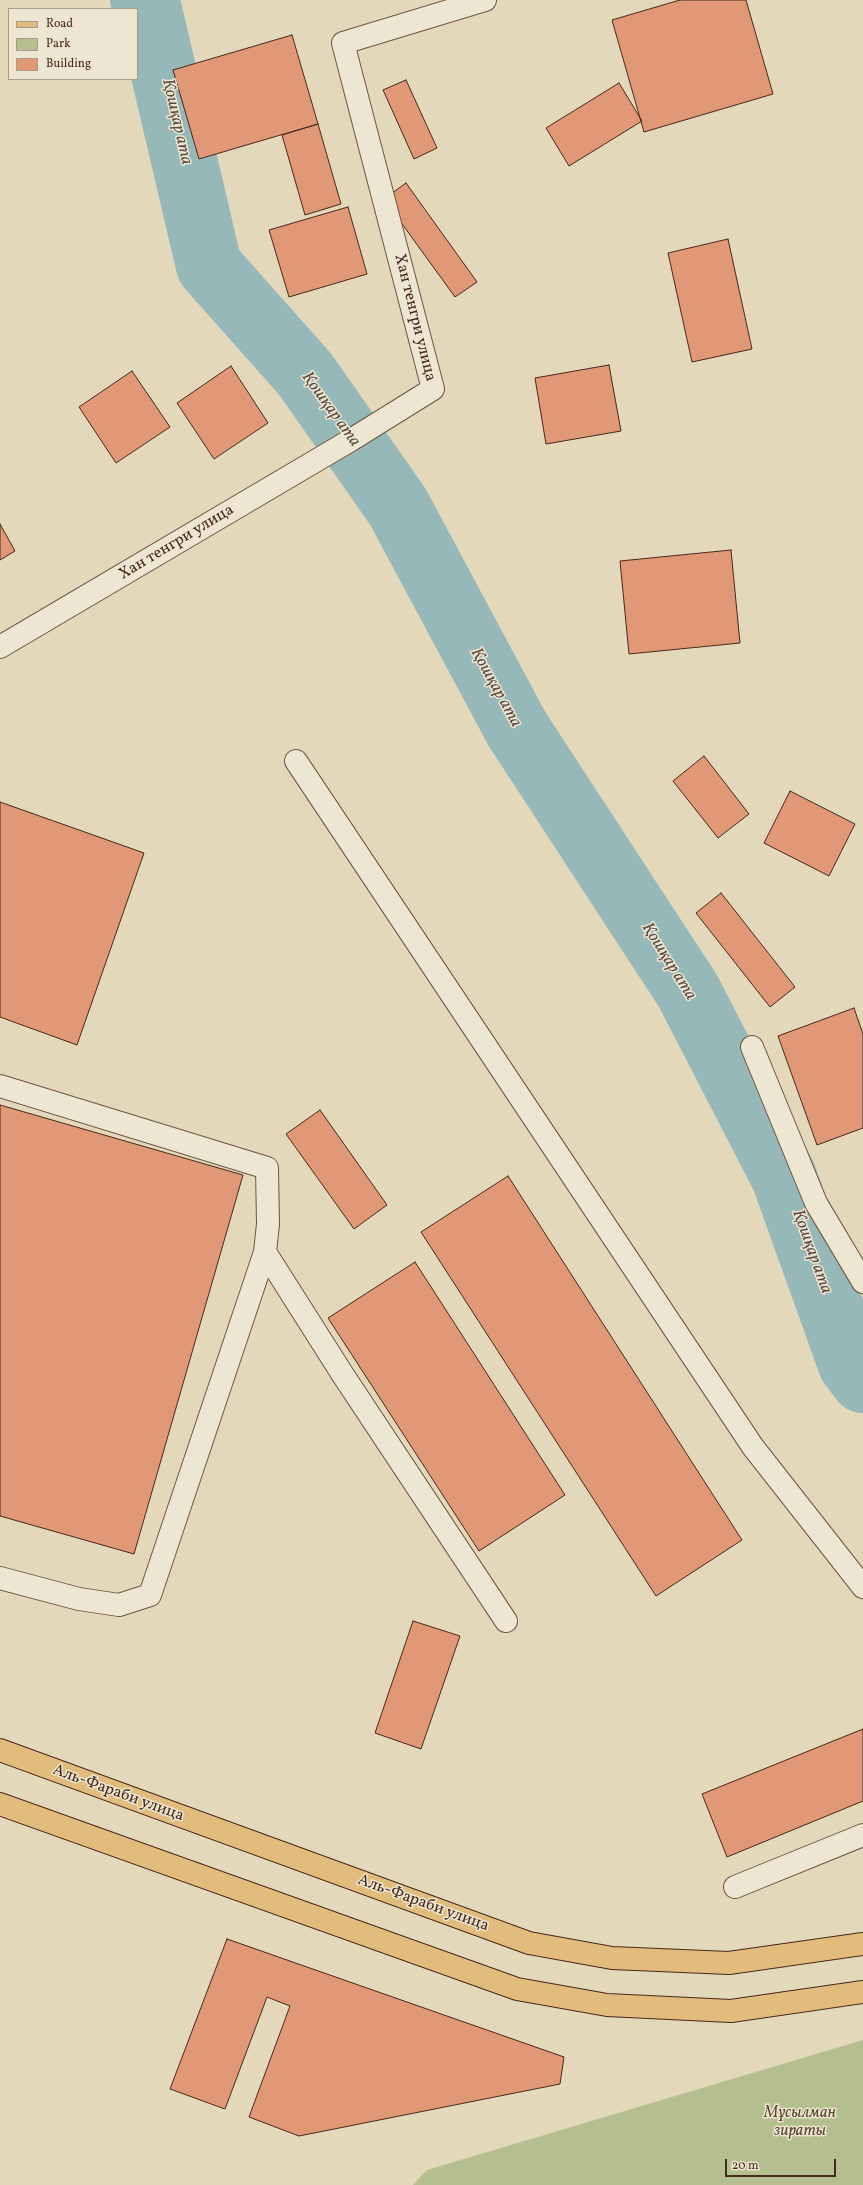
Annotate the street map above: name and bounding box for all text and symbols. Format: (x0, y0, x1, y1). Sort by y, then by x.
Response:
legend (8, 8, 138, 80)
text: Road (46, 16, 73, 32)
text: Park (46, 36, 71, 52)
text: Building (46, 56, 91, 72)
water label: Қошқар ата (156, 77, 196, 167)
street label: Хан тенгри улица (389, 252, 439, 384)
water label: Қошқар ата (296, 369, 364, 451)
street label: Хан тенгри улица (116, 501, 238, 585)
water label: Қошқар ата (465, 645, 525, 731)
water label: Қошқар ата (636, 919, 700, 1005)
water label: Қошқар ата (786, 1207, 836, 1297)
street label: Аль-Фараби улица (50, 1761, 186, 1827)
street label: Аль-Фараби улица (355, 1871, 491, 1937)
park label: Мұсылман зираты (764, 2104, 836, 2142)
scale bar (727, 2151, 838, 2177)
text: 20 m (732, 2158, 759, 2174)

